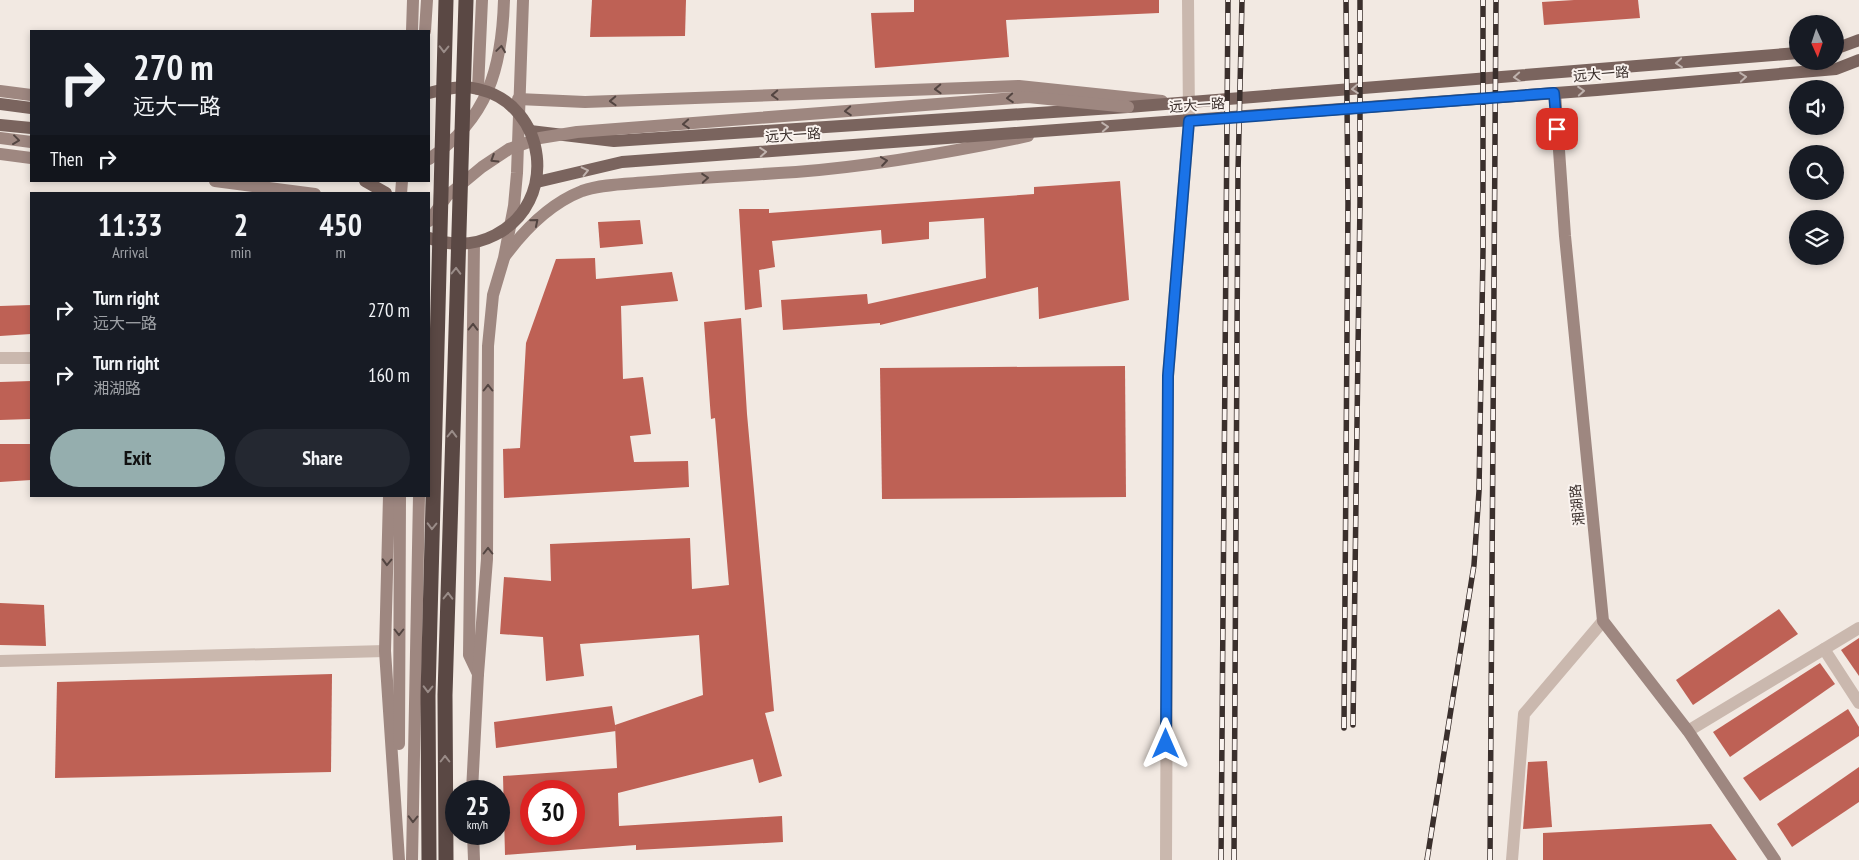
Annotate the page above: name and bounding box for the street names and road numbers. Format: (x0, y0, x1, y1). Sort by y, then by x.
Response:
street label: 远大一路 (1572, 63, 1630, 85)
street label: 远大一路 (1168, 94, 1226, 116)
street label: 远大一路 (764, 124, 822, 146)
street label: 湘湖路 (1566, 483, 1588, 527)

